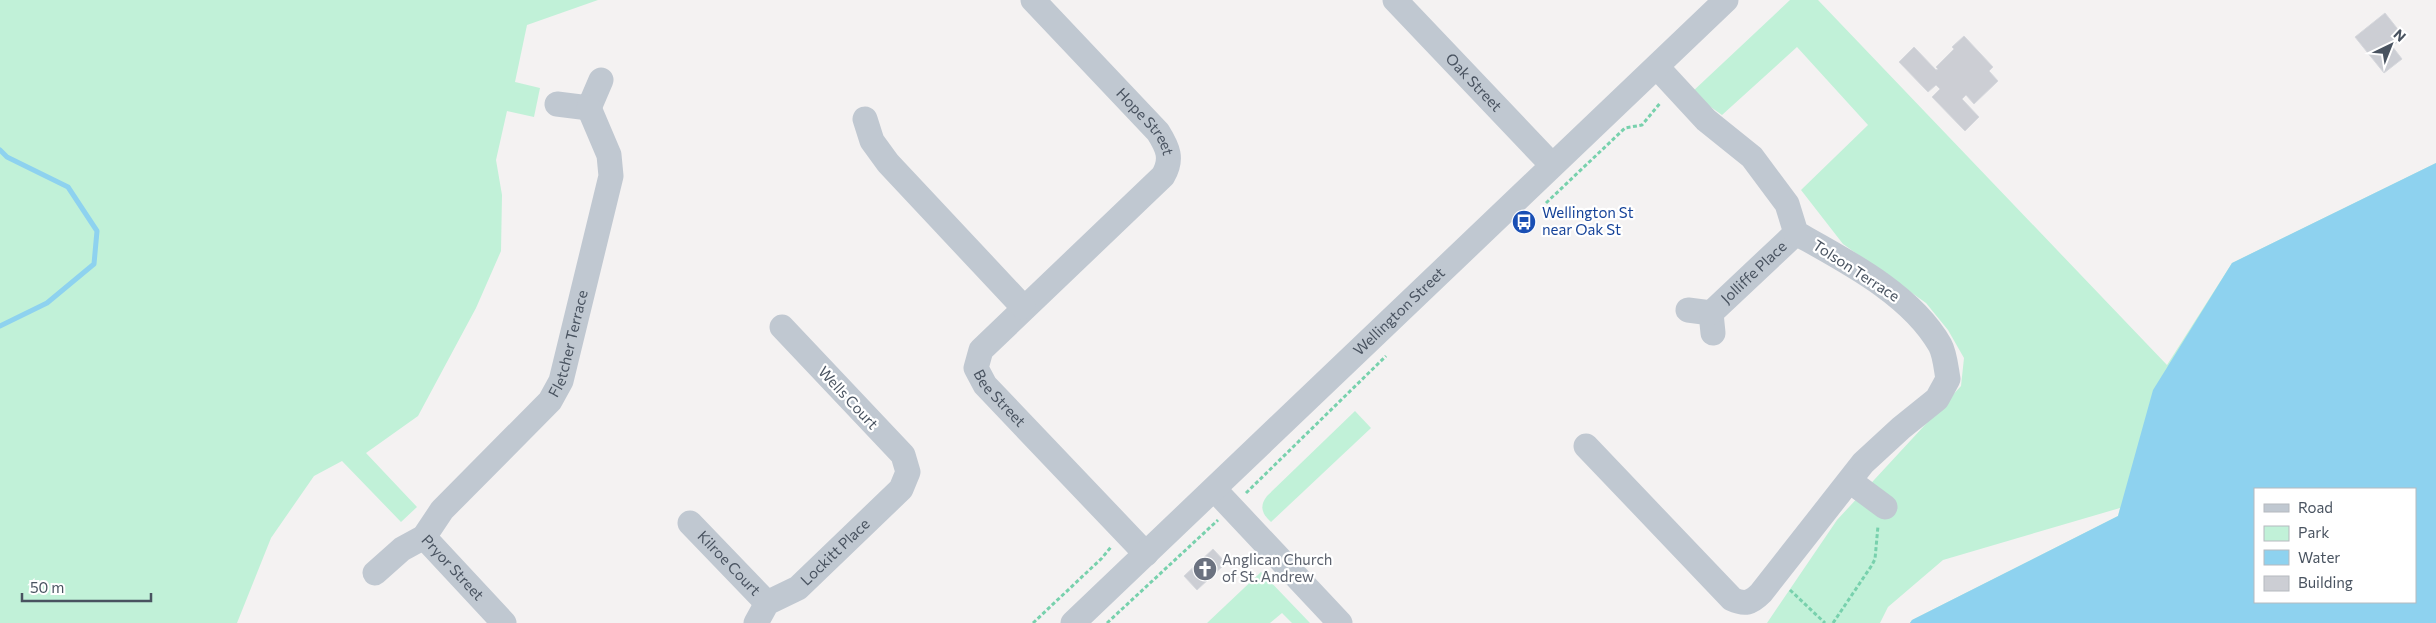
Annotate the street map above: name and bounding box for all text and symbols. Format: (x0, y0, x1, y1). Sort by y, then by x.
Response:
north arrow (2366, 20, 2416, 70)
text: N (2391, 25, 2410, 45)
street label: Oak Street (1442, 49, 1506, 115)
street label: Hope Street (1113, 84, 1178, 157)
place label: Wellington St near Oak St (1542, 203, 1634, 238)
bus stop icon: Wellington St near Oak St (1511, 209, 1537, 235)
street label: Tolson Terrace (1810, 235, 1903, 305)
street label: Jolliffe Place (1717, 237, 1790, 307)
street label: Wellington Street (1349, 263, 1448, 359)
street label: Fletcher Terrace (544, 288, 591, 400)
street label: Wells Court (815, 362, 882, 432)
street label: Bee Street (970, 366, 1030, 430)
legend (2254, 488, 2416, 603)
text: Road (2298, 498, 2333, 516)
street label: Lockitt Place (796, 514, 873, 589)
text: Park (2298, 523, 2329, 541)
street label: Kilroe Court (694, 526, 765, 599)
street label: Pryor Street (418, 530, 488, 604)
text: Water (2298, 548, 2340, 566)
place label: Anglican Church of St. Andrew (1222, 550, 1332, 585)
church icon: Anglican Church of St. Andrew (1192, 556, 1218, 582)
scale bar (22, 570, 151, 602)
text: Building (2298, 573, 2353, 591)
text: 50 m (30, 578, 64, 596)

